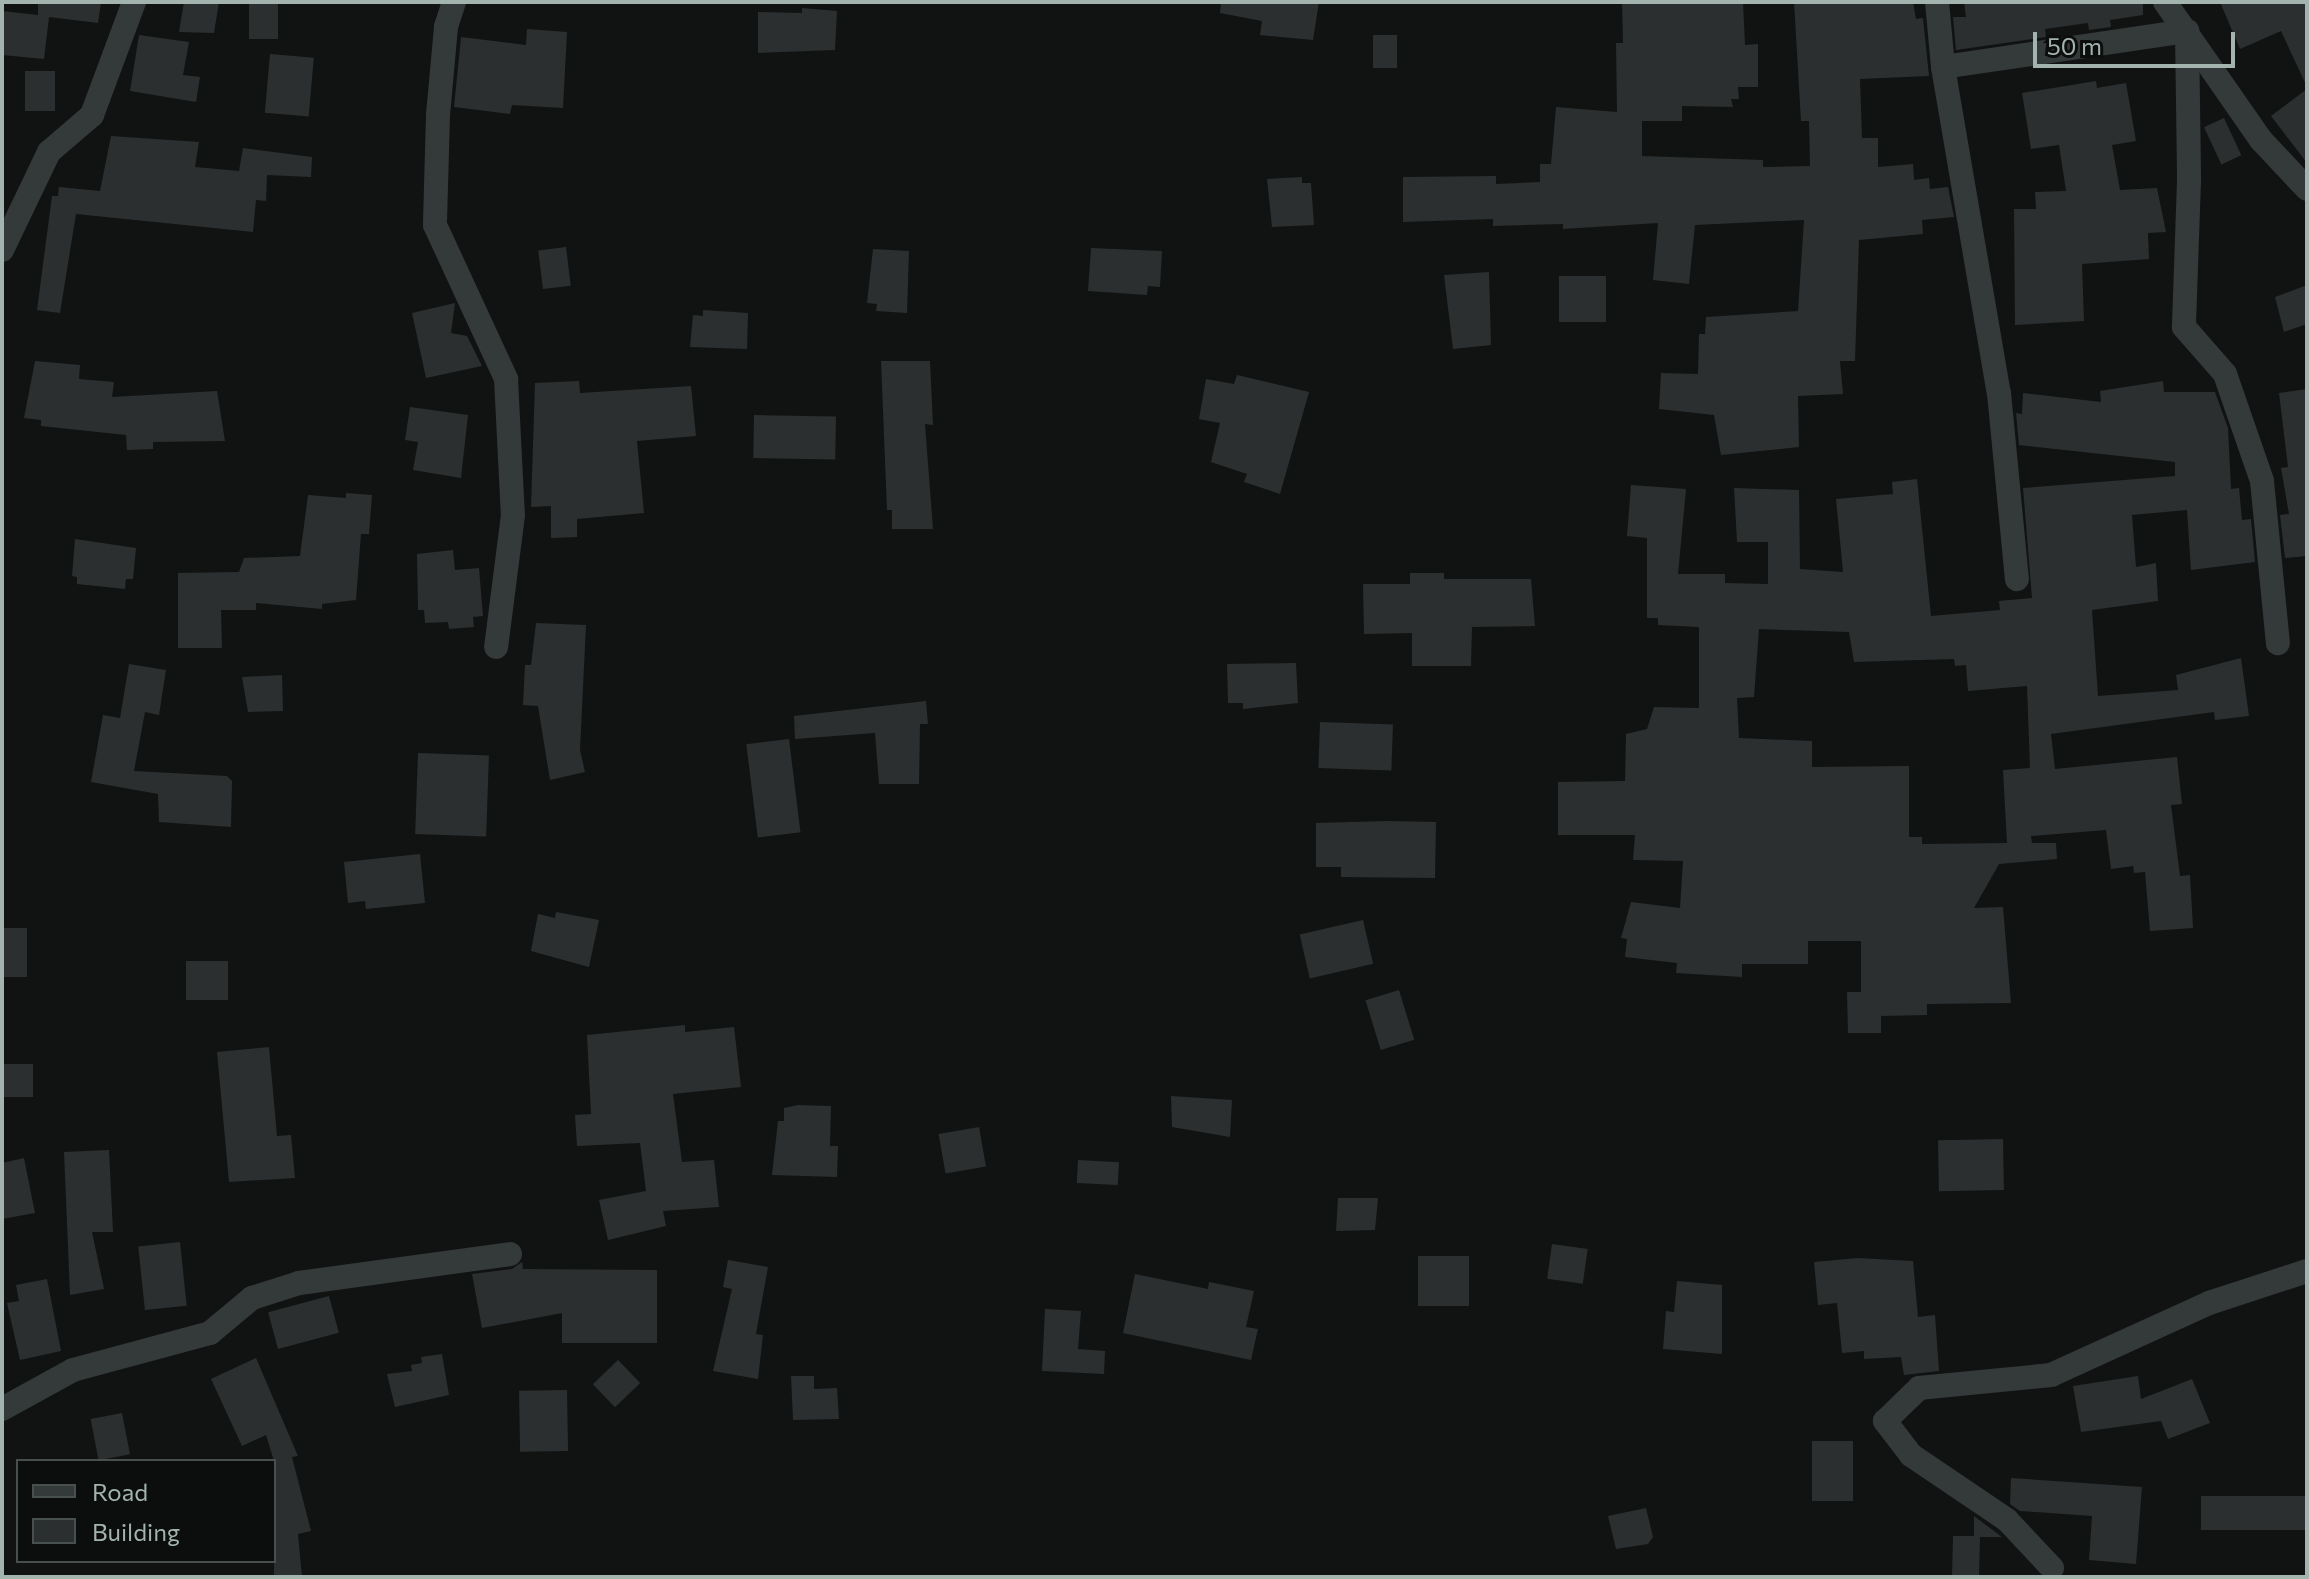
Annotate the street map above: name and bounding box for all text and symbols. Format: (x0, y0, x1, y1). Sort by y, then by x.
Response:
scale bar (2037, 16, 2239, 66)
text: 50 m (2047, 31, 2102, 60)
legend (16, 1459, 276, 1563)
text: Road (92, 1477, 148, 1506)
text: Building (92, 1517, 180, 1546)

